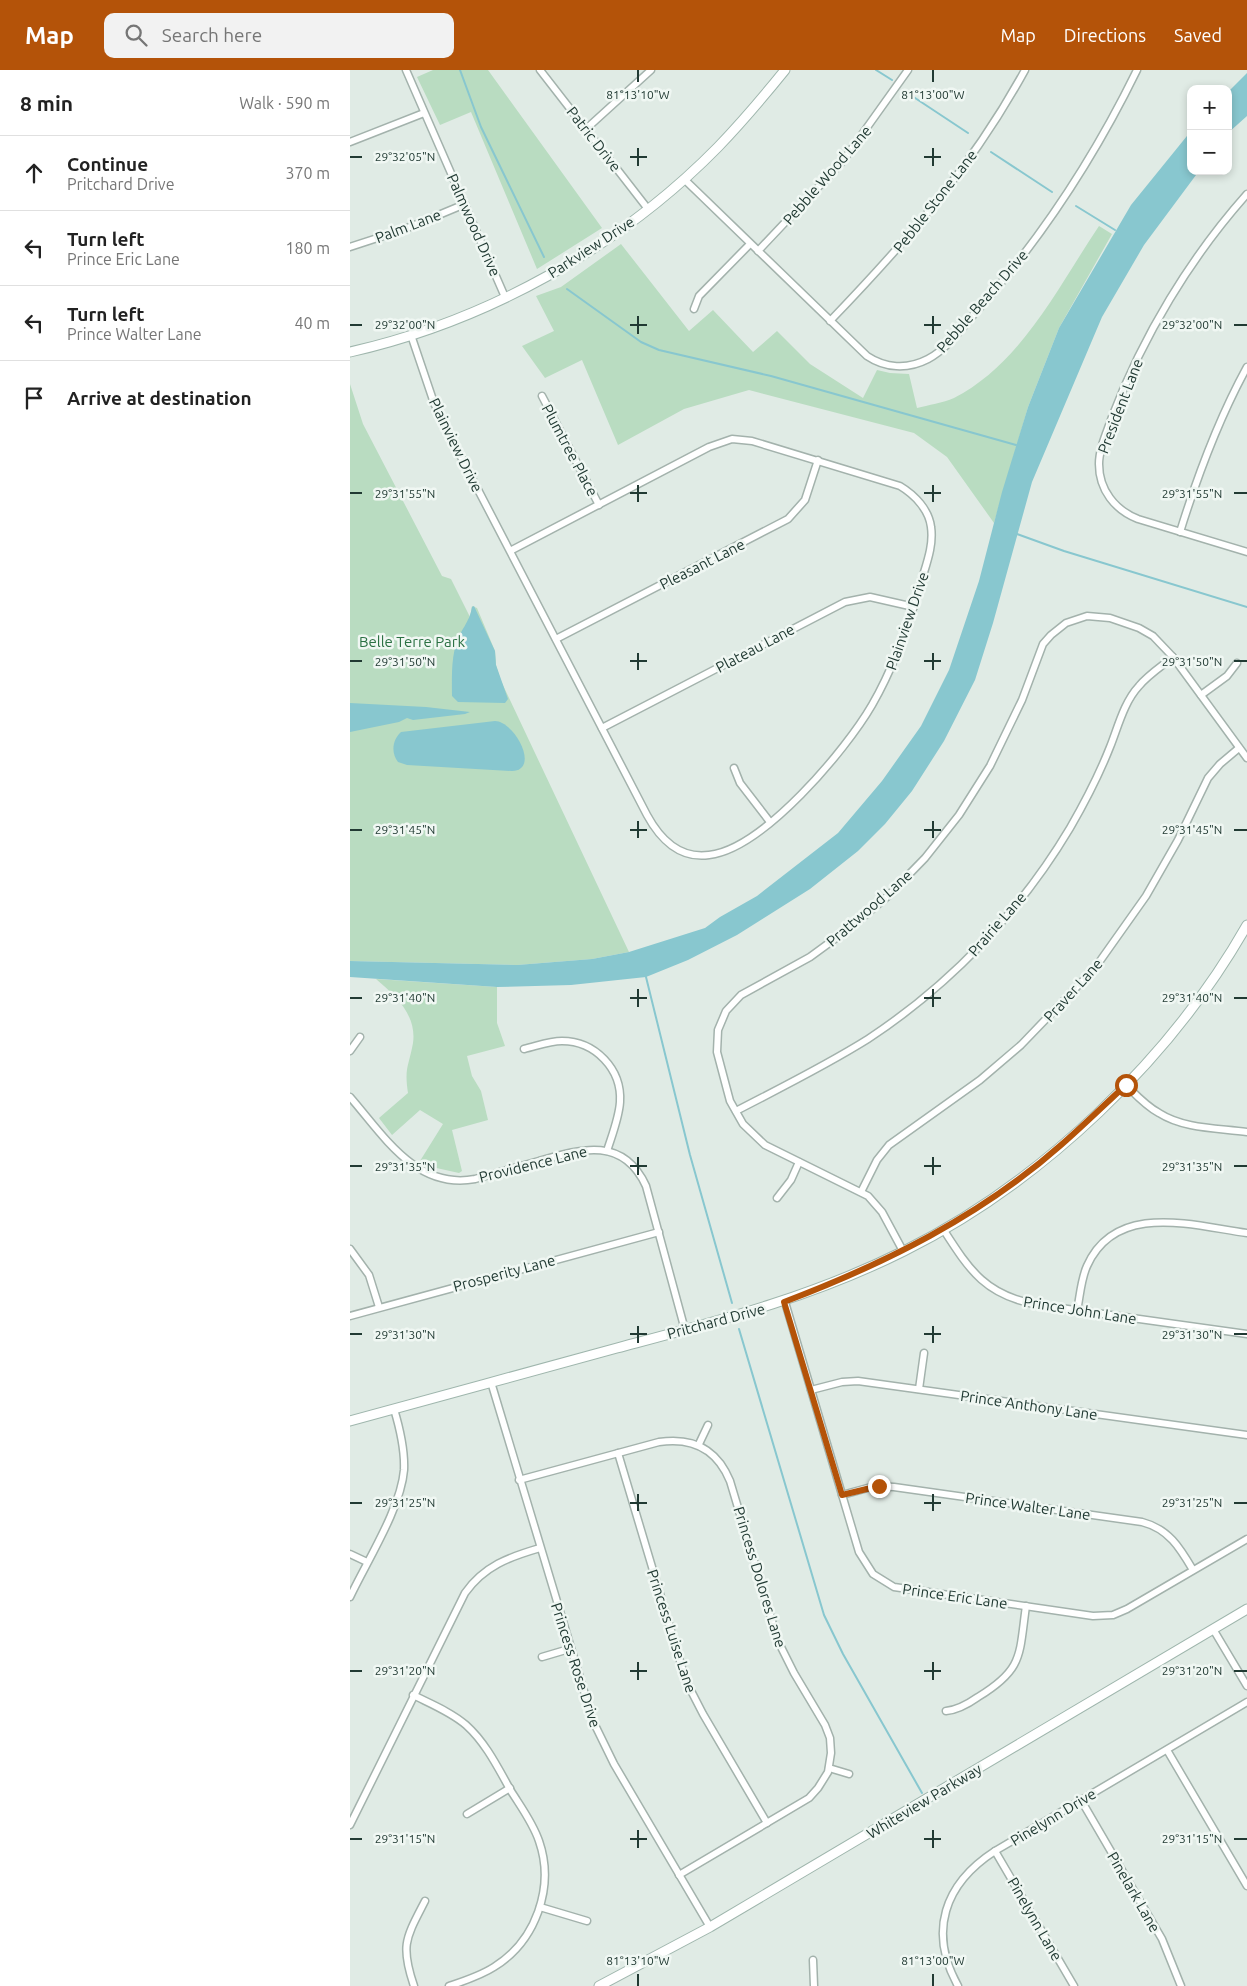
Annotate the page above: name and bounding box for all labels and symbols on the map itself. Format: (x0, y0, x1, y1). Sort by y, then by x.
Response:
text: 81°13'10"W (606, 88, 670, 101)
text: 81°13'00"W (901, 88, 965, 101)
street label: Patric Drive (563, 103, 625, 175)
street label: Pebble Wood Lane (779, 122, 875, 228)
street label: Pebble Stone Lane (890, 146, 980, 256)
text: 29°32'05"N (375, 150, 435, 163)
street label: Palmwood Drive (444, 171, 504, 279)
street label: Palm Lane (373, 206, 443, 246)
street label: Parkview Drive (545, 213, 637, 281)
street label: Pebble Beach Drive (933, 246, 1031, 356)
text: 29°32'00"N (375, 318, 435, 331)
text: 29°32'00"N (1162, 318, 1222, 331)
street label: President Lane (1094, 356, 1146, 456)
street label: Plainview Drive (426, 395, 486, 495)
street label: Plumtree Place (539, 401, 601, 499)
text: 29°31'55"N (375, 487, 435, 500)
text: 29°31'55"N (1162, 487, 1222, 500)
street label: Pleasant Lane (657, 535, 747, 593)
street label: Plainview Drive (882, 570, 932, 672)
street label: Plateau Lane (713, 620, 797, 676)
park label: Belle Terre Park (359, 633, 466, 650)
text: 29°31'50"N (375, 655, 435, 668)
text: 29°31'50"N (1162, 655, 1222, 668)
text: 29°31'45"N (375, 823, 435, 836)
text: 29°31'45"N (1162, 823, 1222, 836)
street label: Prattwood Lane (823, 866, 915, 950)
street label: Prairie Lane (965, 889, 1029, 959)
street label: Praver Lane (1040, 955, 1106, 1025)
text: 29°31'40"N (375, 991, 435, 1004)
text: 29°31'40"N (1162, 991, 1222, 1004)
route start (1115, 1074, 1138, 1097)
street label: Providence Lane (477, 1142, 589, 1186)
text: 29°31'35"N (375, 1160, 435, 1173)
text: 29°31'35"N (1162, 1160, 1222, 1173)
street label: Prosperity Lane (451, 1251, 557, 1295)
street label: Prince John Lane (1022, 1293, 1138, 1327)
street label: Pritchard Drive (665, 1300, 767, 1342)
text: 29°31'30"N (375, 1328, 435, 1341)
text: 29°31'30"N (1162, 1328, 1222, 1341)
street label: Prince Anthony Lane (959, 1387, 1099, 1423)
route end (868, 1475, 891, 1498)
street label: Prince Walter Lane (964, 1489, 1092, 1523)
text: 29°31'25"N (375, 1496, 435, 1509)
text: 29°31'25"N (1162, 1496, 1222, 1509)
street label: Princess Dolores Lane (730, 1504, 790, 1650)
street label: Princess Luise Lane (644, 1567, 700, 1695)
street label: Prince Eric Lane (901, 1580, 1009, 1612)
street label: Princess Rose Drive (548, 1600, 604, 1730)
text: 29°31'20"N (375, 1664, 435, 1677)
text: 29°31'20"N (1162, 1664, 1222, 1677)
street label: Whiteview Parkway (864, 1760, 984, 1842)
street label: Pinelynn Drive (1007, 1785, 1099, 1849)
text: 29°31'15"N (375, 1832, 435, 1845)
text: 29°31'15"N (1162, 1832, 1222, 1845)
street label: Pinelark Lane (1104, 1849, 1164, 1935)
street label: Pinelynn Lane (1004, 1874, 1066, 1964)
text: 81°13'10"W (606, 1954, 670, 1967)
text: 81°13'00"W (901, 1954, 965, 1967)

